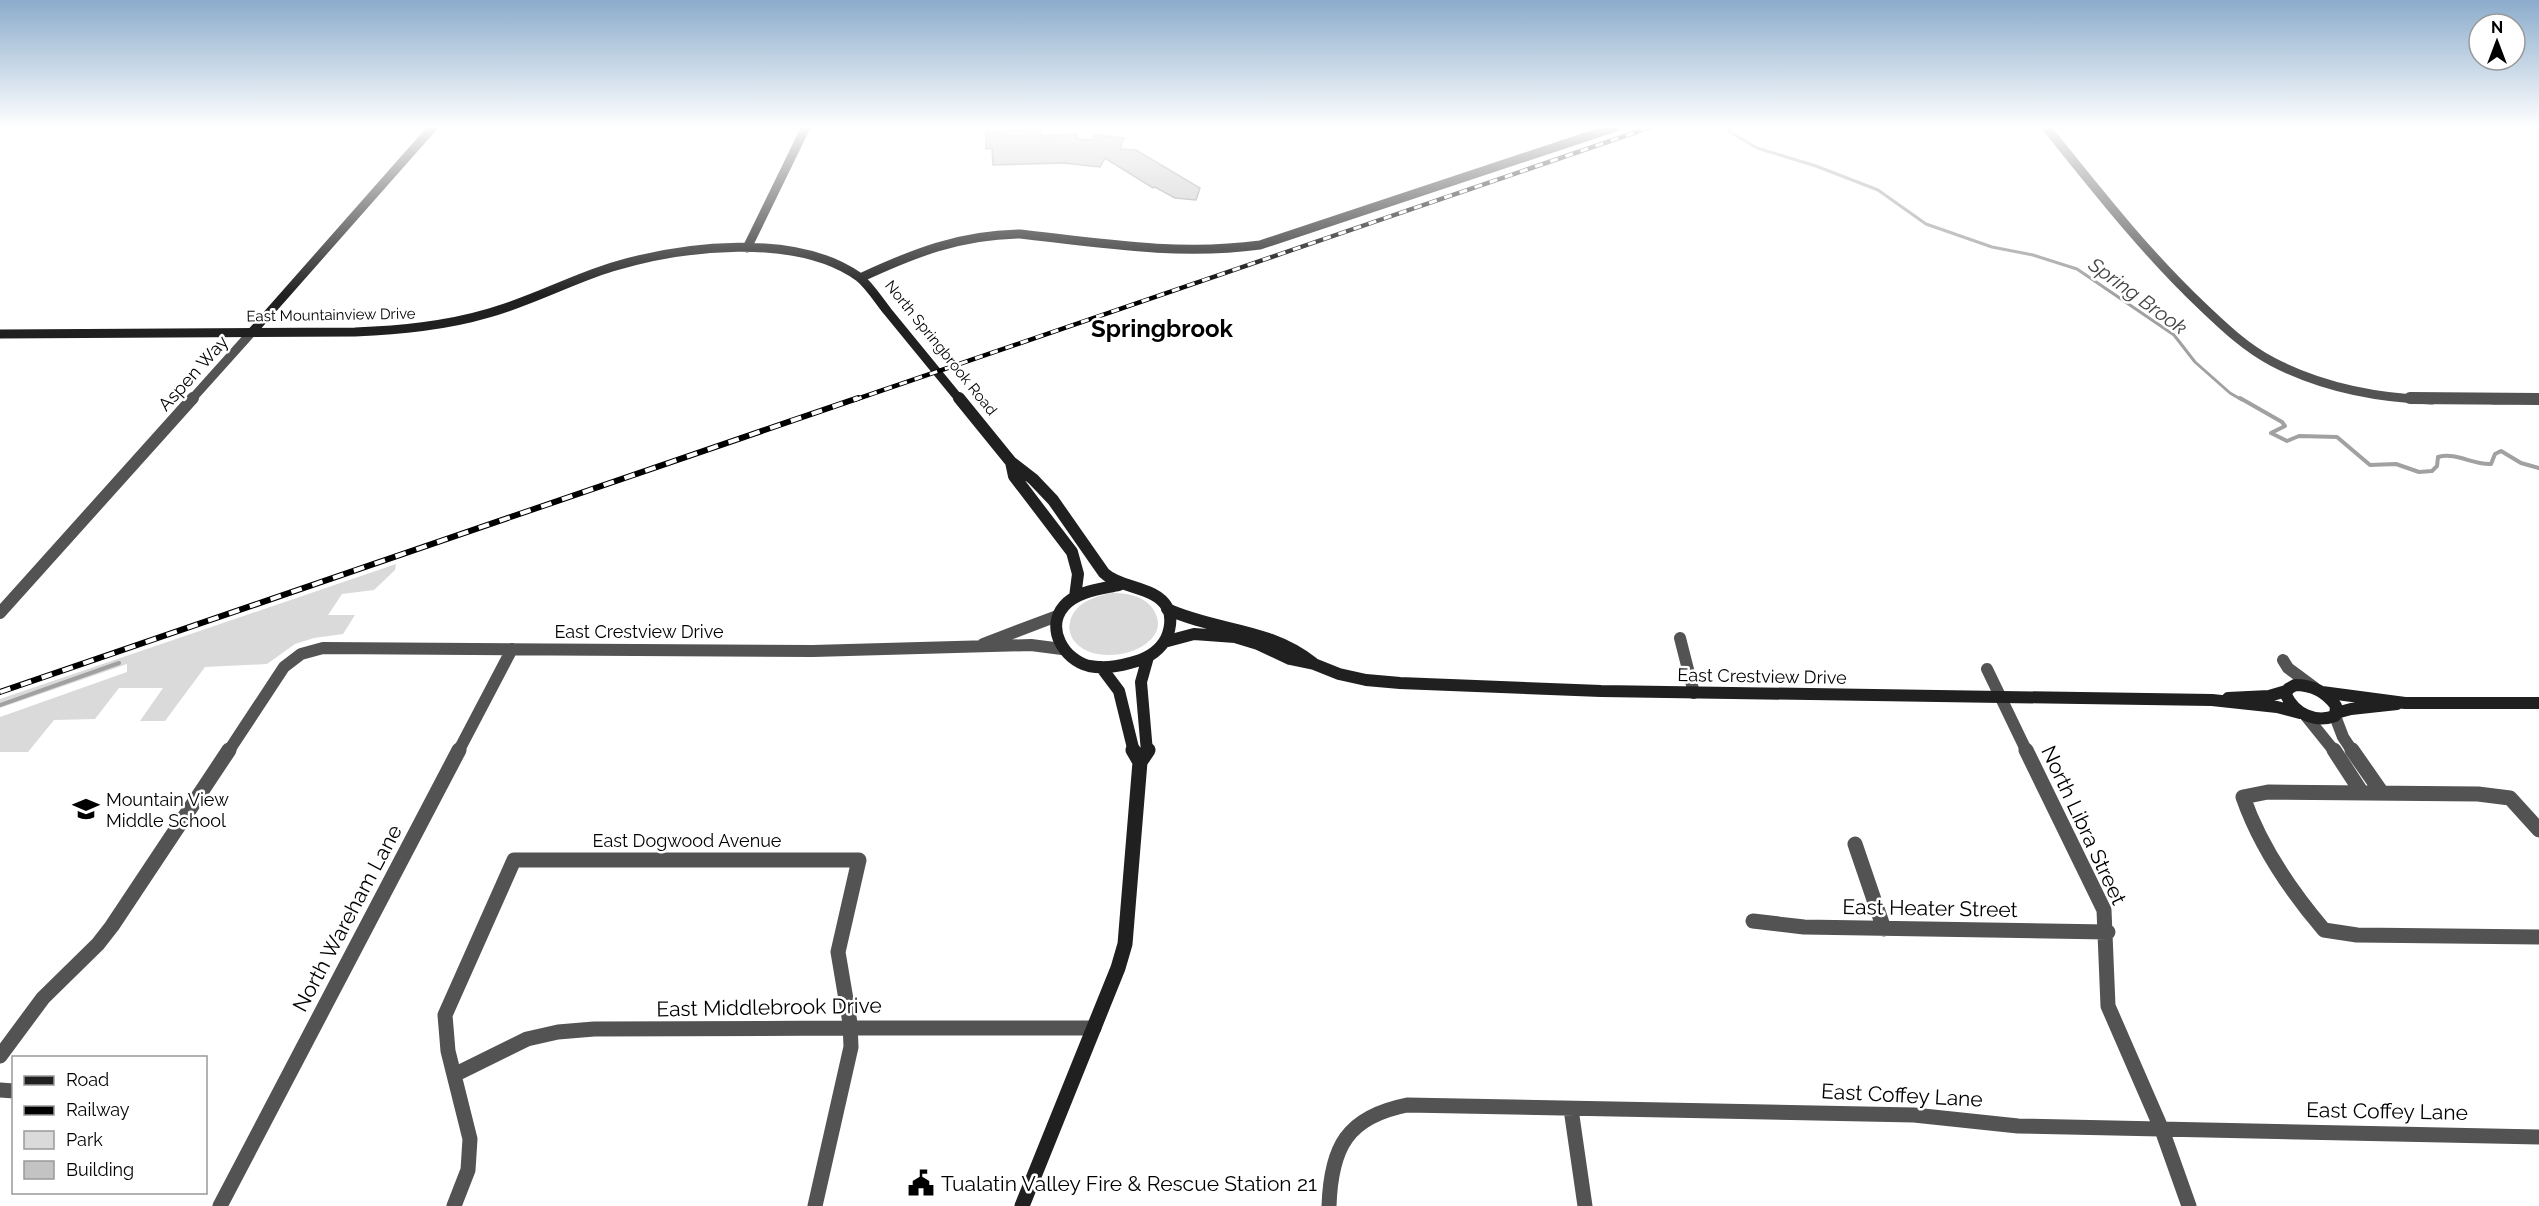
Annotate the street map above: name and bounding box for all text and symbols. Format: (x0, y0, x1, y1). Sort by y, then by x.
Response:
north arrow (2467, 12, 2527, 72)
text: N (2491, 18, 2503, 37)
water label: Spring Brook (2083, 252, 2192, 340)
street label: North Springbrook Road (881, 277, 1001, 419)
street label: East Mountainview Drive (246, 305, 416, 325)
district label: Springbrook (1091, 314, 1233, 343)
street label: Aspen Way (154, 331, 232, 415)
street label: East Crestview Drive (554, 621, 724, 642)
street label: East Crestview Drive (1677, 664, 1847, 688)
street label: North Libra Street (2036, 741, 2132, 909)
place label: Mountain View Middle School (106, 789, 229, 831)
school or university icon: Mountain View Middle School (71, 794, 101, 824)
street label: North Wareham Lane (287, 820, 407, 1016)
street label: East Dogwood Avenue (593, 830, 782, 851)
street label: East Heater Street (1842, 894, 2018, 922)
street label: East Middlebrook Drive (656, 993, 882, 1021)
legend (12, 1056, 207, 1194)
text: Road (66, 1069, 109, 1090)
street label: East Coffey Lane (1821, 1078, 1983, 1112)
street label: East Coffey Lane (2306, 1097, 2468, 1125)
text: Railway (66, 1099, 130, 1120)
text: Park (66, 1129, 103, 1150)
text: Building (66, 1159, 134, 1180)
public building icon: Tualatin Valley Fire & Rescue Station 21 (906, 1168, 936, 1198)
place label: Tualatin Valley Fire & Rescue Station 21 (941, 1171, 1317, 1196)

